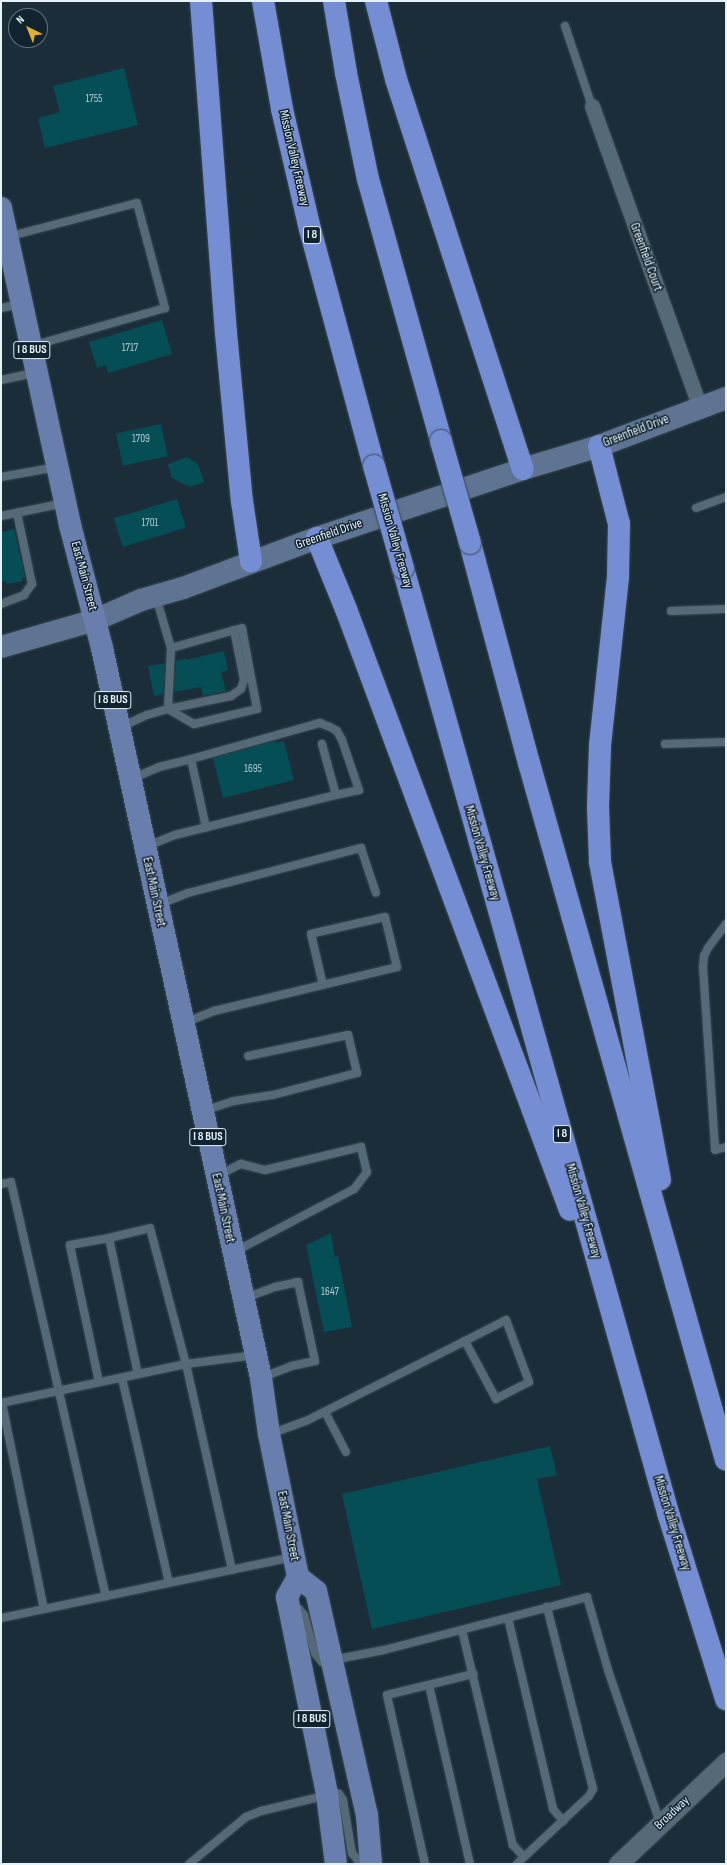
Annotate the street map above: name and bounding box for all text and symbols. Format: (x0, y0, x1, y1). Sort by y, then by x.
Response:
north arrow (8, 8, 48, 48)
text: N (14, 13, 27, 26)
house number: 1755 (85, 92, 103, 106)
street label: Mission Valley Freeway (275, 108, 313, 208)
street label: Greenfield Court (626, 221, 666, 293)
road number: I 8 (302, 225, 322, 245)
road number: I 8 BUS (13, 340, 51, 360)
house number: 1717 (122, 341, 138, 355)
street label: Greenfield Drive (601, 411, 671, 451)
house number: 1709 (132, 432, 150, 446)
street label: Mission Valley Freeway (374, 492, 416, 590)
street label: Greenfield Drive (294, 515, 364, 553)
house number: 1701 (142, 516, 158, 530)
street label: East Main Street (67, 540, 101, 612)
road number: I 8 BUS (94, 690, 132, 710)
house number: 1695 (244, 762, 262, 776)
street label: Mission Valley Freeway (461, 804, 503, 902)
street label: East Main Street (139, 856, 169, 928)
road number: I 8 (552, 1124, 572, 1144)
road number: I 8 BUS (189, 1127, 227, 1147)
street label: Mission Valley Freeway (562, 1162, 604, 1260)
street label: East Main Street (208, 1172, 238, 1244)
house number: 1647 (321, 1285, 339, 1299)
street label: Mission Valley Freeway (650, 1474, 694, 1572)
street label: East Main Street (274, 1490, 302, 1562)
road number: I 8 BUS (293, 1709, 331, 1729)
street label: Broadway (651, 1793, 693, 1833)

